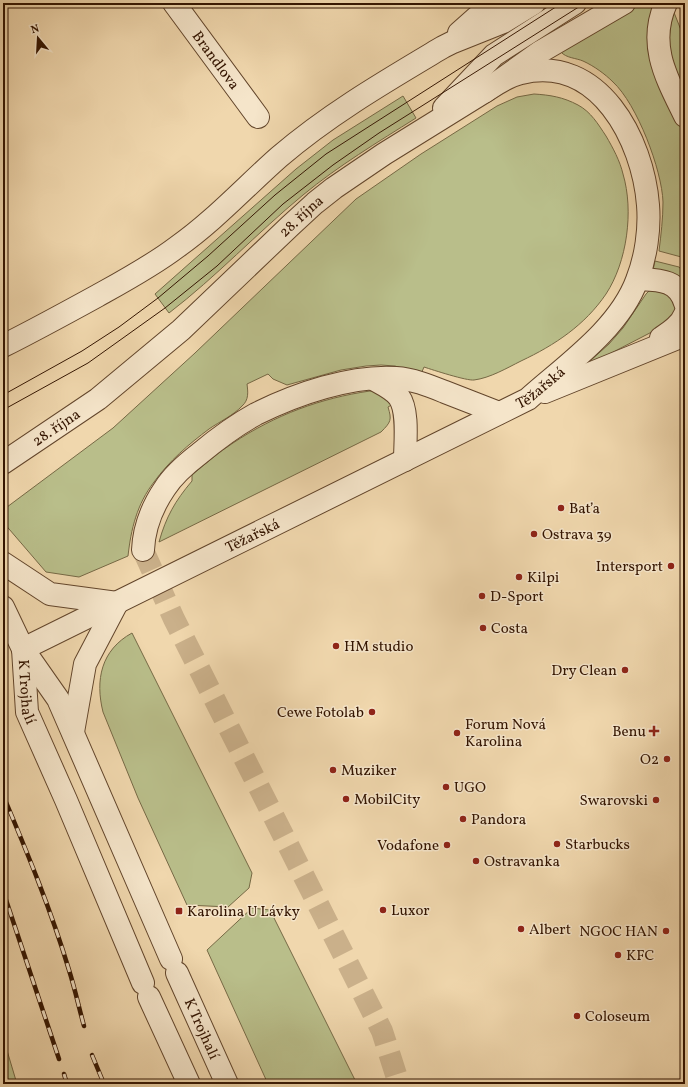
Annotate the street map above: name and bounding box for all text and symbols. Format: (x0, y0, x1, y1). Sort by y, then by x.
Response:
north arrow (18, 18, 58, 58)
text: N (29, 22, 41, 38)
street label: Brandlova (186, 27, 244, 95)
street label: 28. října (275, 191, 328, 243)
street label: Těžařská (513, 363, 570, 415)
street label: 28. října (29, 405, 85, 452)
place label: Baťa (569, 499, 600, 520)
marker: Baťa (556, 503, 566, 513)
street label: Těžařská (222, 514, 284, 559)
place label: Ostrava 39 (542, 525, 612, 546)
marker: Ostrava 39 (529, 529, 539, 539)
place label: Intersport (596, 557, 663, 578)
marker: Intersport (666, 561, 676, 571)
place label: Kilpi (527, 568, 559, 589)
marker: Kilpi (514, 572, 524, 582)
place label: D-Sport (490, 587, 544, 608)
marker: D-Sport (477, 591, 487, 601)
place label: Costa (491, 619, 528, 640)
marker: Costa (478, 623, 488, 633)
place label: HM studio (344, 637, 413, 658)
marker: HM studio (331, 641, 341, 651)
street label: K Trojhalí (12, 659, 40, 729)
place label: Dry Clean (551, 661, 617, 682)
marker: Dry Clean (620, 665, 630, 675)
place label: Cewe Fotolab (277, 703, 364, 724)
marker: Cewe Fotolab (367, 707, 377, 717)
place label: Forum Nová Karolina (465, 715, 546, 753)
place label: Benu (612, 722, 646, 743)
marker: Benu (649, 726, 659, 736)
marker: Forum Nová Karolina (452, 728, 462, 738)
place label: O2 (640, 750, 659, 771)
marker: O2 (662, 754, 672, 764)
place label: Muziker (341, 761, 397, 782)
marker: Muziker (328, 765, 338, 775)
place label: UGO (454, 778, 486, 799)
marker: UGO (441, 782, 451, 792)
place label: MobilCity (354, 790, 420, 811)
place label: Swarovski (579, 791, 648, 812)
marker: MobilCity (341, 794, 351, 804)
marker: Swarovski (651, 795, 661, 805)
place label: Pandora (471, 810, 526, 831)
marker: Pandora (458, 814, 468, 824)
place label: Starbucks (565, 835, 630, 856)
place label: Vodafone (377, 836, 439, 857)
marker: Starbucks (552, 839, 562, 849)
marker: Vodafone (442, 840, 452, 850)
place label: Ostravanka (484, 852, 560, 873)
marker: Ostravanka (471, 856, 481, 866)
place label: Luxor (391, 901, 430, 922)
place label: Karolina U Lávky (187, 902, 300, 923)
marker: Luxor (378, 905, 388, 915)
marker: Karolina U Lávky (174, 906, 184, 916)
place label: Albert (529, 920, 571, 941)
place label: NGOC HAN (579, 922, 658, 943)
marker: Albert (516, 924, 526, 934)
marker: NGOC HAN (661, 926, 671, 936)
place label: KFC (626, 946, 655, 967)
marker: KFC (613, 950, 623, 960)
street label: K Trojhalí (178, 995, 224, 1064)
place label: Coloseum (585, 1007, 650, 1028)
marker: Coloseum (572, 1011, 582, 1021)

